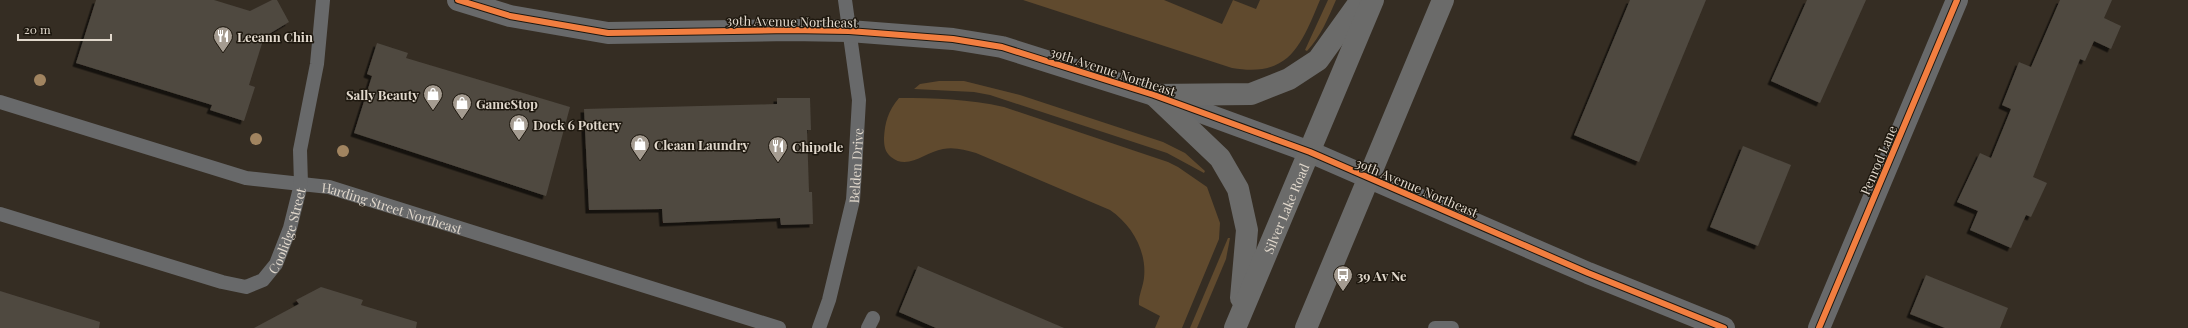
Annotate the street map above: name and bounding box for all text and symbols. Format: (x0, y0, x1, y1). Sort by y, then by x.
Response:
street label: 39th Avenue Northeast (726, 11, 858, 31)
scale bar (18, 16, 111, 42)
text: 20 m (24, 21, 51, 37)
restaurant icon: Leeann Chin (212, 25, 234, 53)
place label: Leeann Chin (237, 28, 313, 45)
street label: 39th Avenue Northeast (1048, 43, 1178, 99)
shop icon: Sally Beauty (422, 83, 444, 111)
place label: Sally Beauty (346, 86, 419, 103)
shop icon: GameStop (451, 92, 473, 120)
place label: GameStop (476, 95, 538, 112)
shop icon: Dock 6 Pottery (508, 113, 530, 141)
place label: Dock 6 Pottery (533, 116, 622, 133)
street label: Penrod Lane (1856, 122, 1900, 197)
street label: Belden Drive (844, 127, 866, 204)
shop icon: Cleaan Laundry (629, 133, 651, 161)
restaurant icon: Chipotle (767, 135, 789, 163)
place label: Cleaan Laundry (654, 136, 749, 153)
place label: Chipotle (792, 138, 844, 155)
street label: 39th Avenue Northeast (1353, 154, 1481, 221)
street label: Silver Lake Road (1259, 160, 1312, 256)
street label: Harding Street Northeast (321, 178, 465, 237)
street label: Coolidge Street (263, 185, 308, 277)
bus stop icon: 39 Av Ne (1332, 264, 1354, 292)
place label: 39 Av Ne (1357, 267, 1407, 284)

